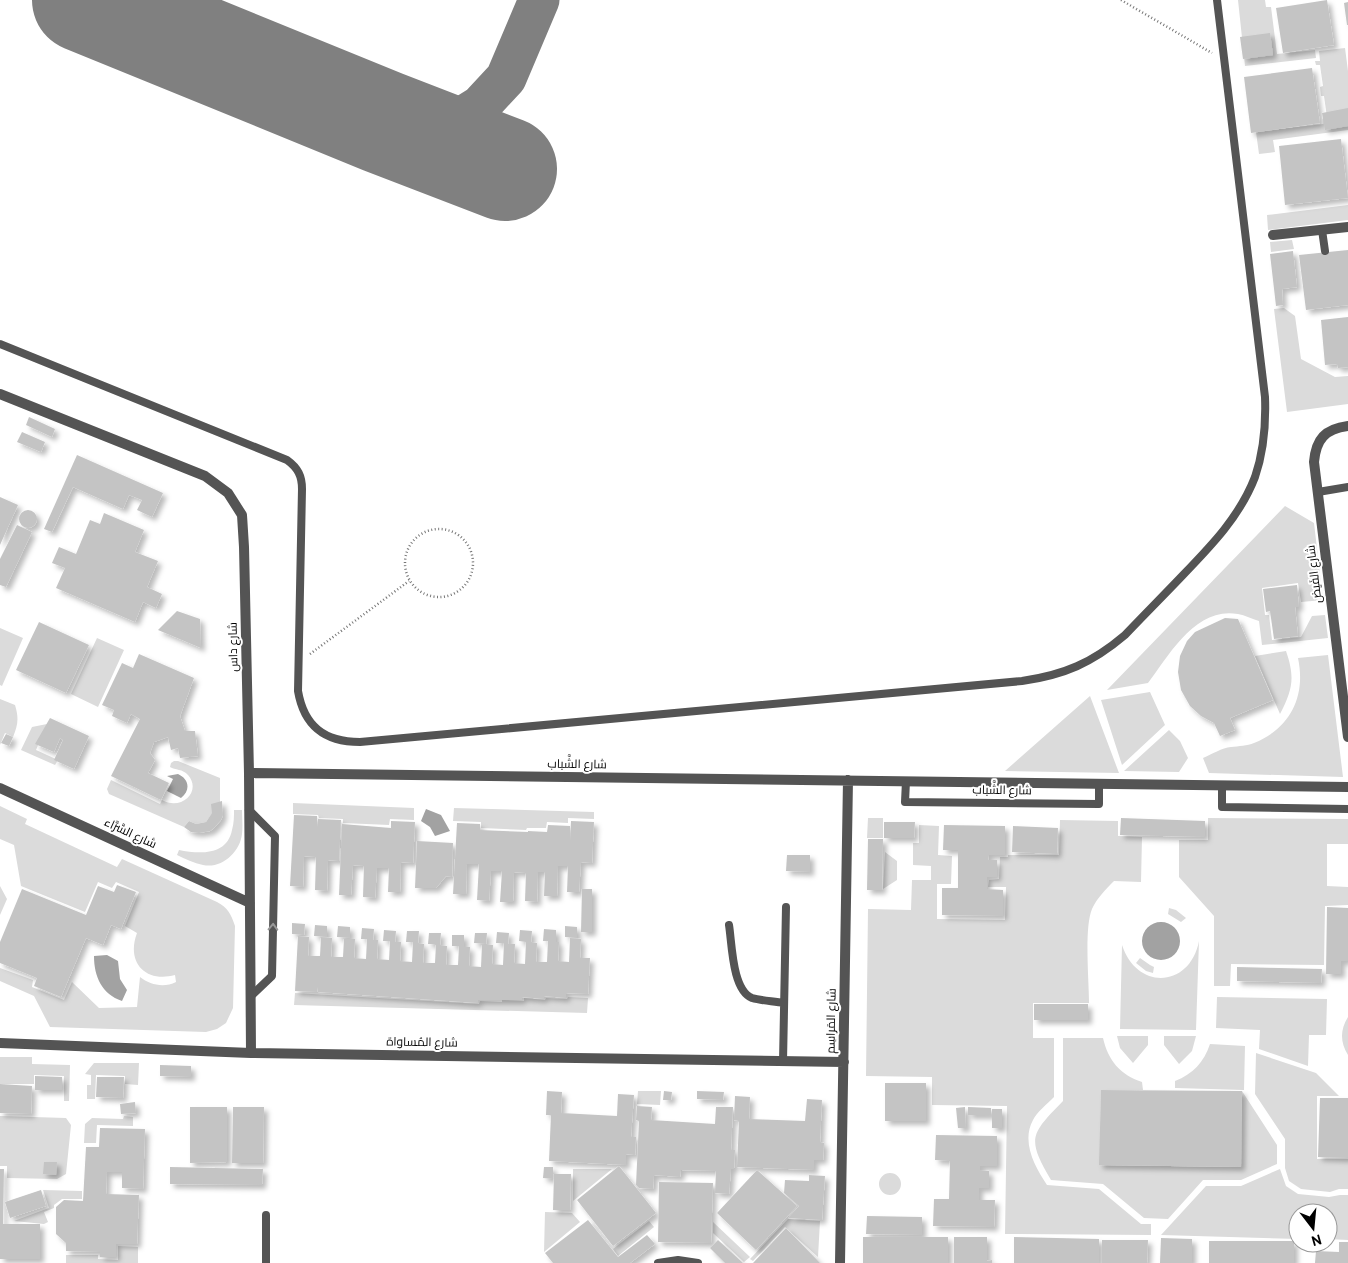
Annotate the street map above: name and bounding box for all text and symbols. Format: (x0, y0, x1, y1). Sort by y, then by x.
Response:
street label: شارع الفَيض (1303, 544, 1327, 604)
street label: شارع داس (226, 622, 242, 672)
street label: شارع الشَّباب (547, 754, 607, 774)
street label: شارع الشَّباب (972, 780, 1032, 800)
street label: شارع السَّرَّاء (101, 815, 159, 853)
one-way arrow (268, 923, 278, 930)
street label: شارع المَراسِم (823, 988, 841, 1054)
street label: شارع المُساواة (386, 1034, 458, 1052)
north arrow (1288, 1203, 1338, 1253)
text: N (1309, 1229, 1323, 1249)

